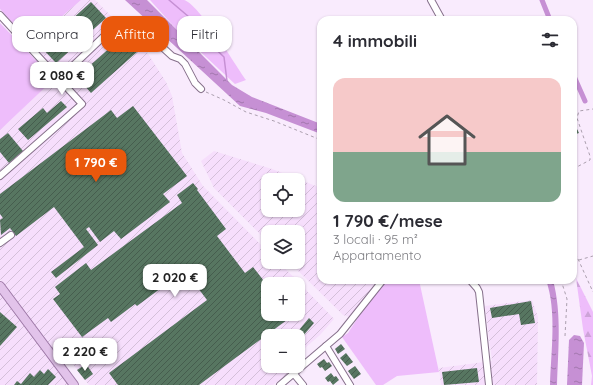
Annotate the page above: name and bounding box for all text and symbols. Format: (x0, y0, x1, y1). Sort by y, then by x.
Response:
chip: Compra (12, 16, 93, 52)
chip: Affitta (101, 16, 169, 52)
chip: Filtri (177, 16, 232, 52)
icon: filters (539, 29, 561, 51)
text: 4 immobili (333, 30, 417, 51)
pin: 2 080 € (25, 62, 99, 96)
text: 2 080 € (39, 67, 85, 83)
icon: home (411, 104, 483, 176)
pin: 1 790 € (59, 149, 133, 183)
text: 1 790 € (75, 154, 118, 170)
map controls (261, 173, 305, 373)
button: locate (261, 173, 305, 217)
text: 1 790 €/mese (333, 210, 443, 231)
button: layers (261, 225, 305, 269)
text: 3 locali · 95 m² (333, 231, 418, 247)
text: Appartamento (333, 247, 421, 263)
pin: 2 020 € (138, 264, 212, 298)
text: 2 020 € (152, 269, 198, 285)
button: + (261, 277, 305, 321)
button: − (261, 329, 305, 373)
pin: 2 220 € (48, 338, 122, 372)
text: 2 220 € (62, 343, 108, 359)

